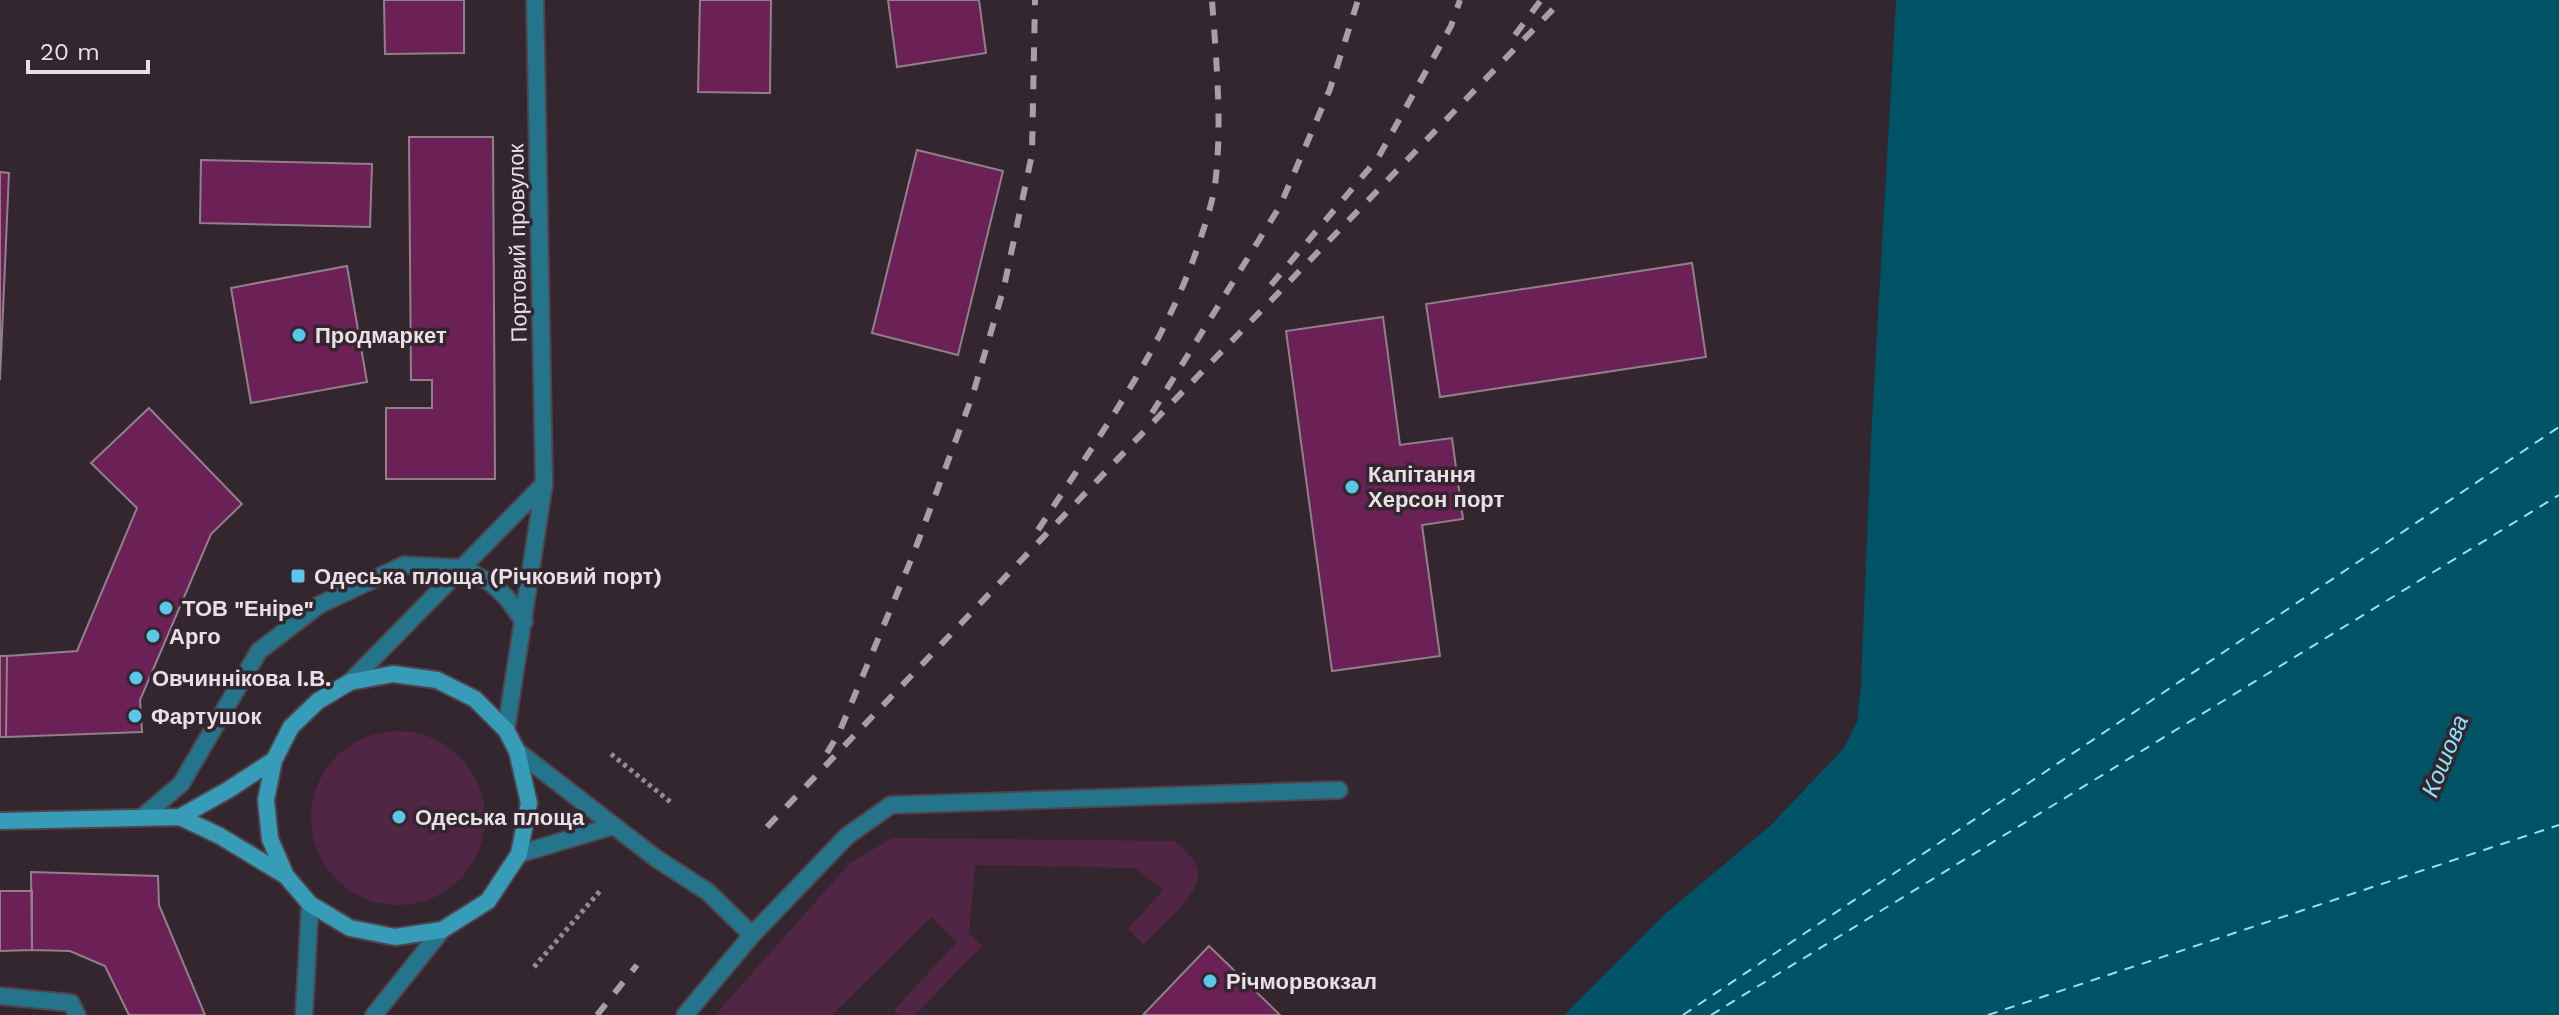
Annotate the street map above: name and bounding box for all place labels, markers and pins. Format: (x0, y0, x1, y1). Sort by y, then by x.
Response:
place label: Продмаркет (315, 323, 447, 348)
marker: Продмаркет (290, 326, 308, 344)
place label: Капітання Херсон порт (1368, 462, 1504, 512)
marker: Капітання Херсон порт (1343, 478, 1361, 496)
place label: Одеська площа (Річковий порт) (314, 564, 662, 589)
marker: Одеська площа (Річковий порт) (289, 567, 307, 585)
place label: ТОВ "Еніре" (182, 596, 314, 621)
marker: ТОВ "Еніре" (157, 599, 175, 617)
place label: Арго (169, 624, 221, 649)
marker: Арго (144, 627, 162, 645)
place label: Овчиннікова І.В. (152, 666, 331, 691)
marker: Овчиннікова І.В. (127, 669, 145, 687)
place label: Фартушок (151, 704, 262, 729)
marker: Фартушок (126, 707, 144, 725)
place label: Одеська площа (415, 805, 585, 830)
marker: Одеська площа (390, 808, 408, 826)
place label: Річморвокзал (1226, 969, 1377, 994)
marker: Річморвокзал (1201, 972, 1219, 990)

